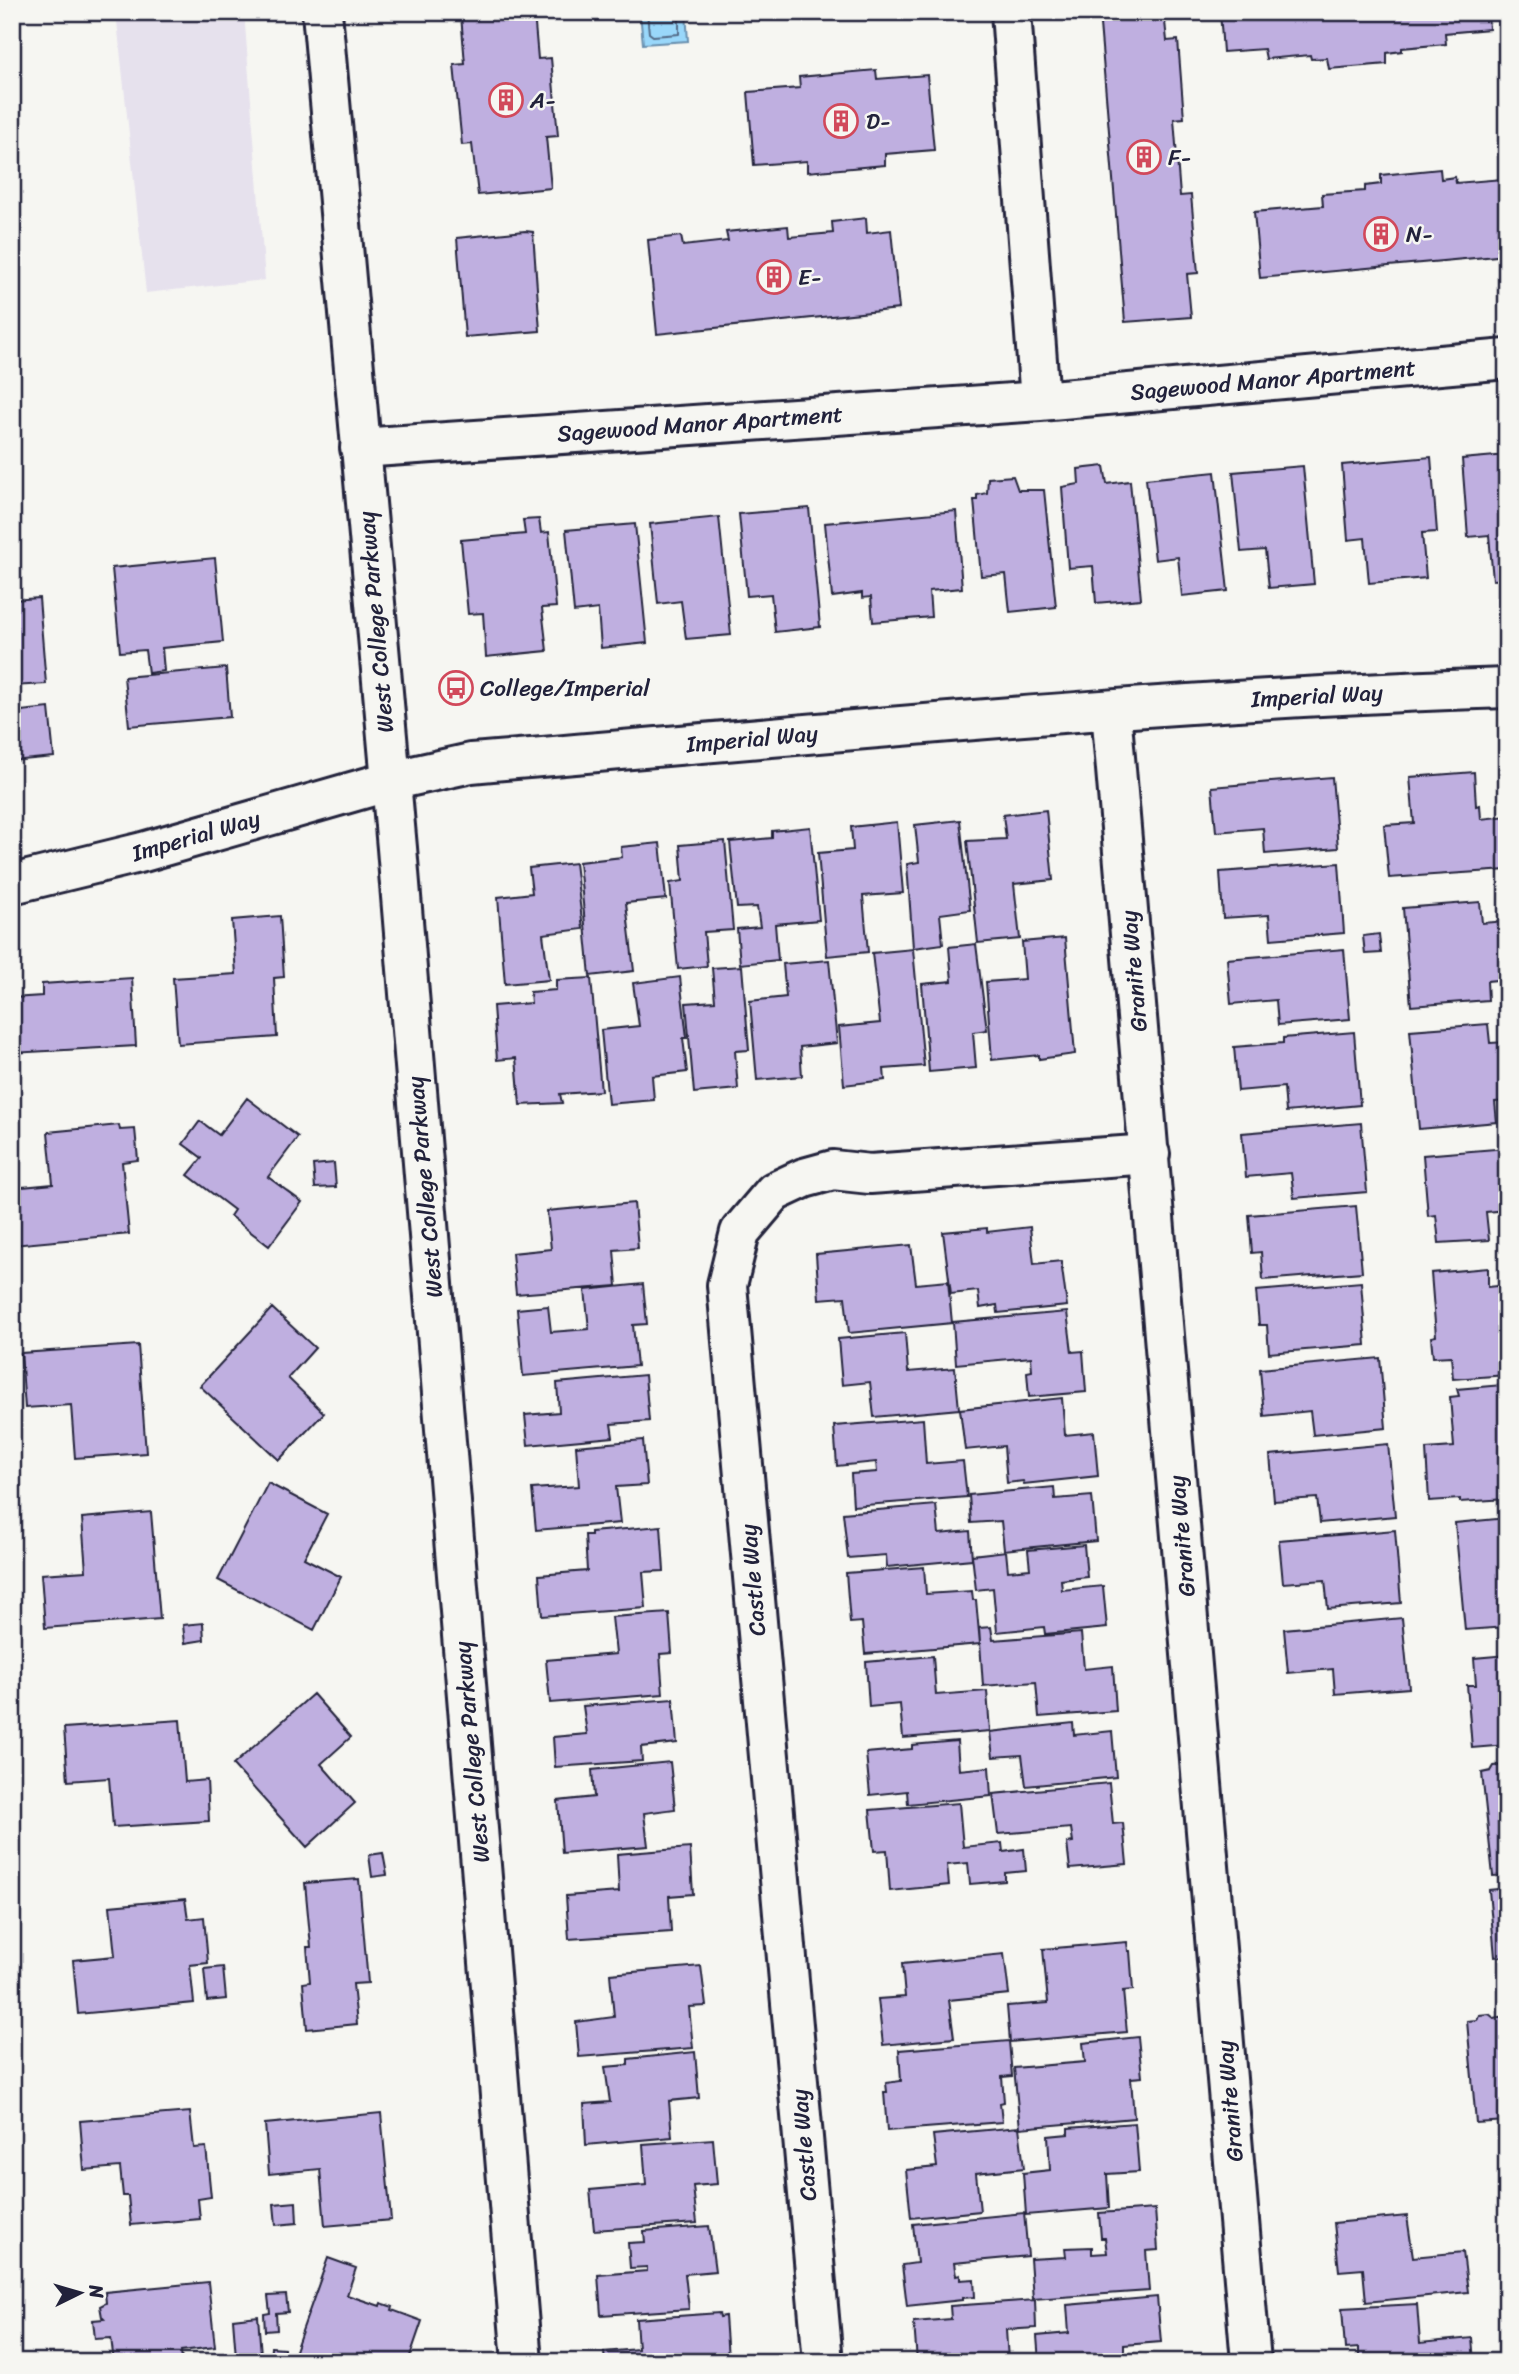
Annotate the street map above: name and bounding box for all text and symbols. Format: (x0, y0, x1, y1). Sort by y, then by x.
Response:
place label: A- (529, 80, 556, 121)
building icon: A- (487, 81, 525, 119)
place label: D- (866, 101, 890, 142)
building icon: D- (822, 102, 860, 140)
place label: F- (1168, 137, 1191, 178)
building icon: F- (1125, 138, 1163, 176)
place label: N- (1406, 214, 1433, 255)
building icon: N- (1362, 215, 1400, 253)
place label: E- (798, 257, 821, 298)
building icon: E- (755, 258, 793, 296)
street label: Sagewood Manor Apartment (1129, 347, 1417, 413)
street label: Sagewood Manor Apartment (556, 394, 844, 454)
street label: West College Parkway (346, 509, 406, 734)
place label: College/Imperial (480, 668, 650, 709)
bus stop icon: College/Imperial (437, 669, 475, 707)
street label: Imperial Way (1249, 672, 1384, 720)
street label: Imperial Way (684, 713, 819, 765)
street label: Imperial Way (126, 798, 265, 874)
street label: Granite Way (1108, 909, 1160, 1033)
street label: West College Parkway (395, 1074, 455, 1299)
street label: Granite Way (1156, 1474, 1208, 1598)
street label: Castle Way (728, 1522, 778, 1638)
street label: West College Parkway (442, 1639, 502, 1864)
street label: Granite Way (1204, 2039, 1256, 2163)
street label: Castle Way (779, 2087, 829, 2203)
north arrow (46, 2258, 116, 2328)
text: N (79, 2283, 114, 2300)

